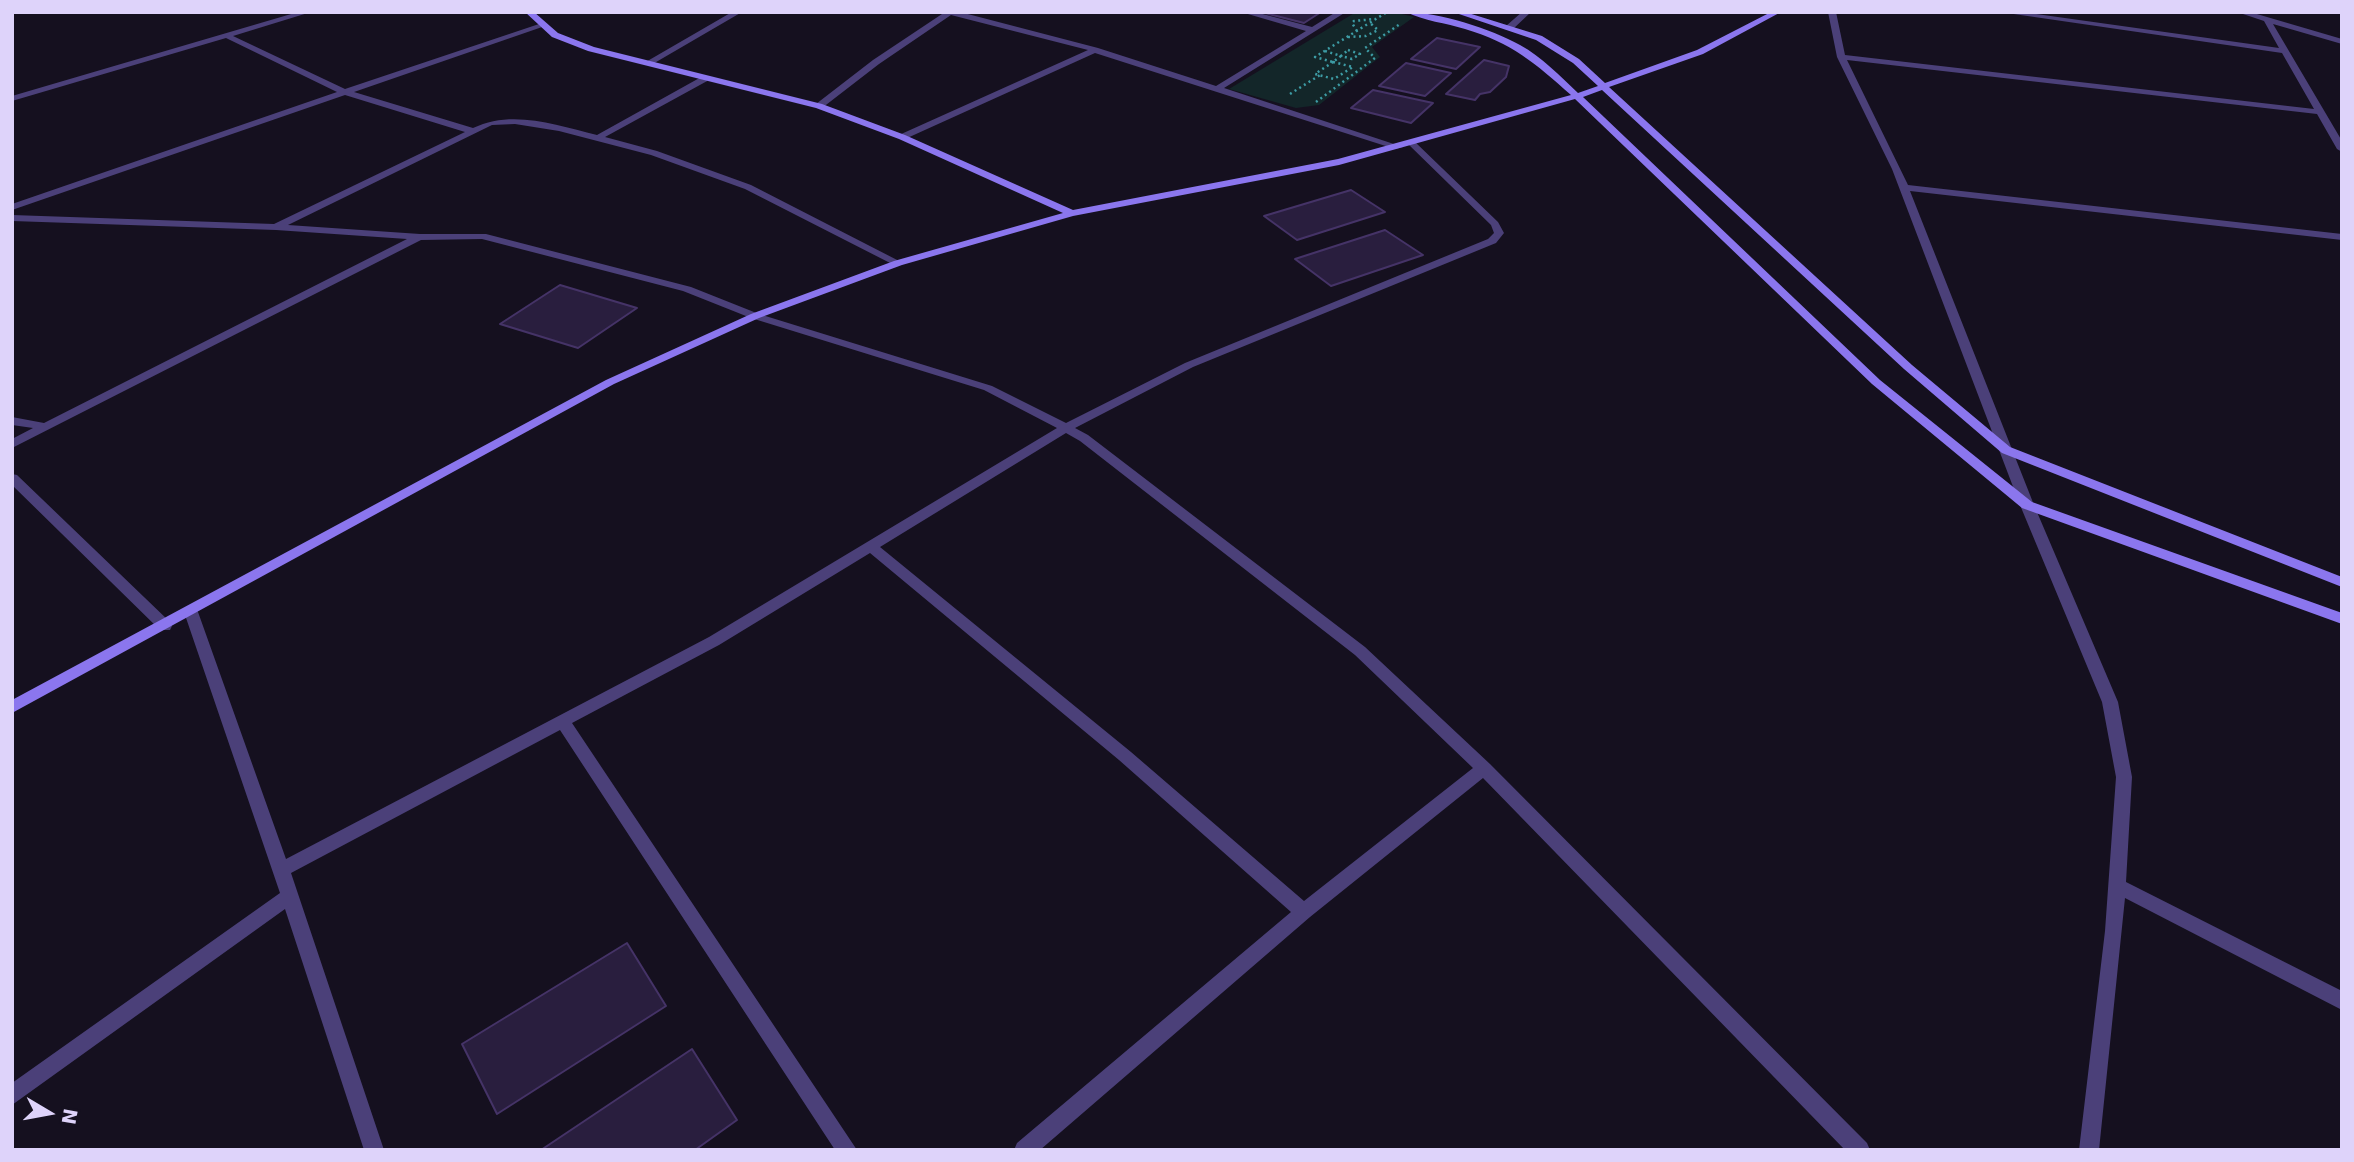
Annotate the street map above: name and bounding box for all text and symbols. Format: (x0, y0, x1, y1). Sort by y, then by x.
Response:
north arrow (14, 1078, 84, 1148)
text: N (57, 1107, 82, 1126)

